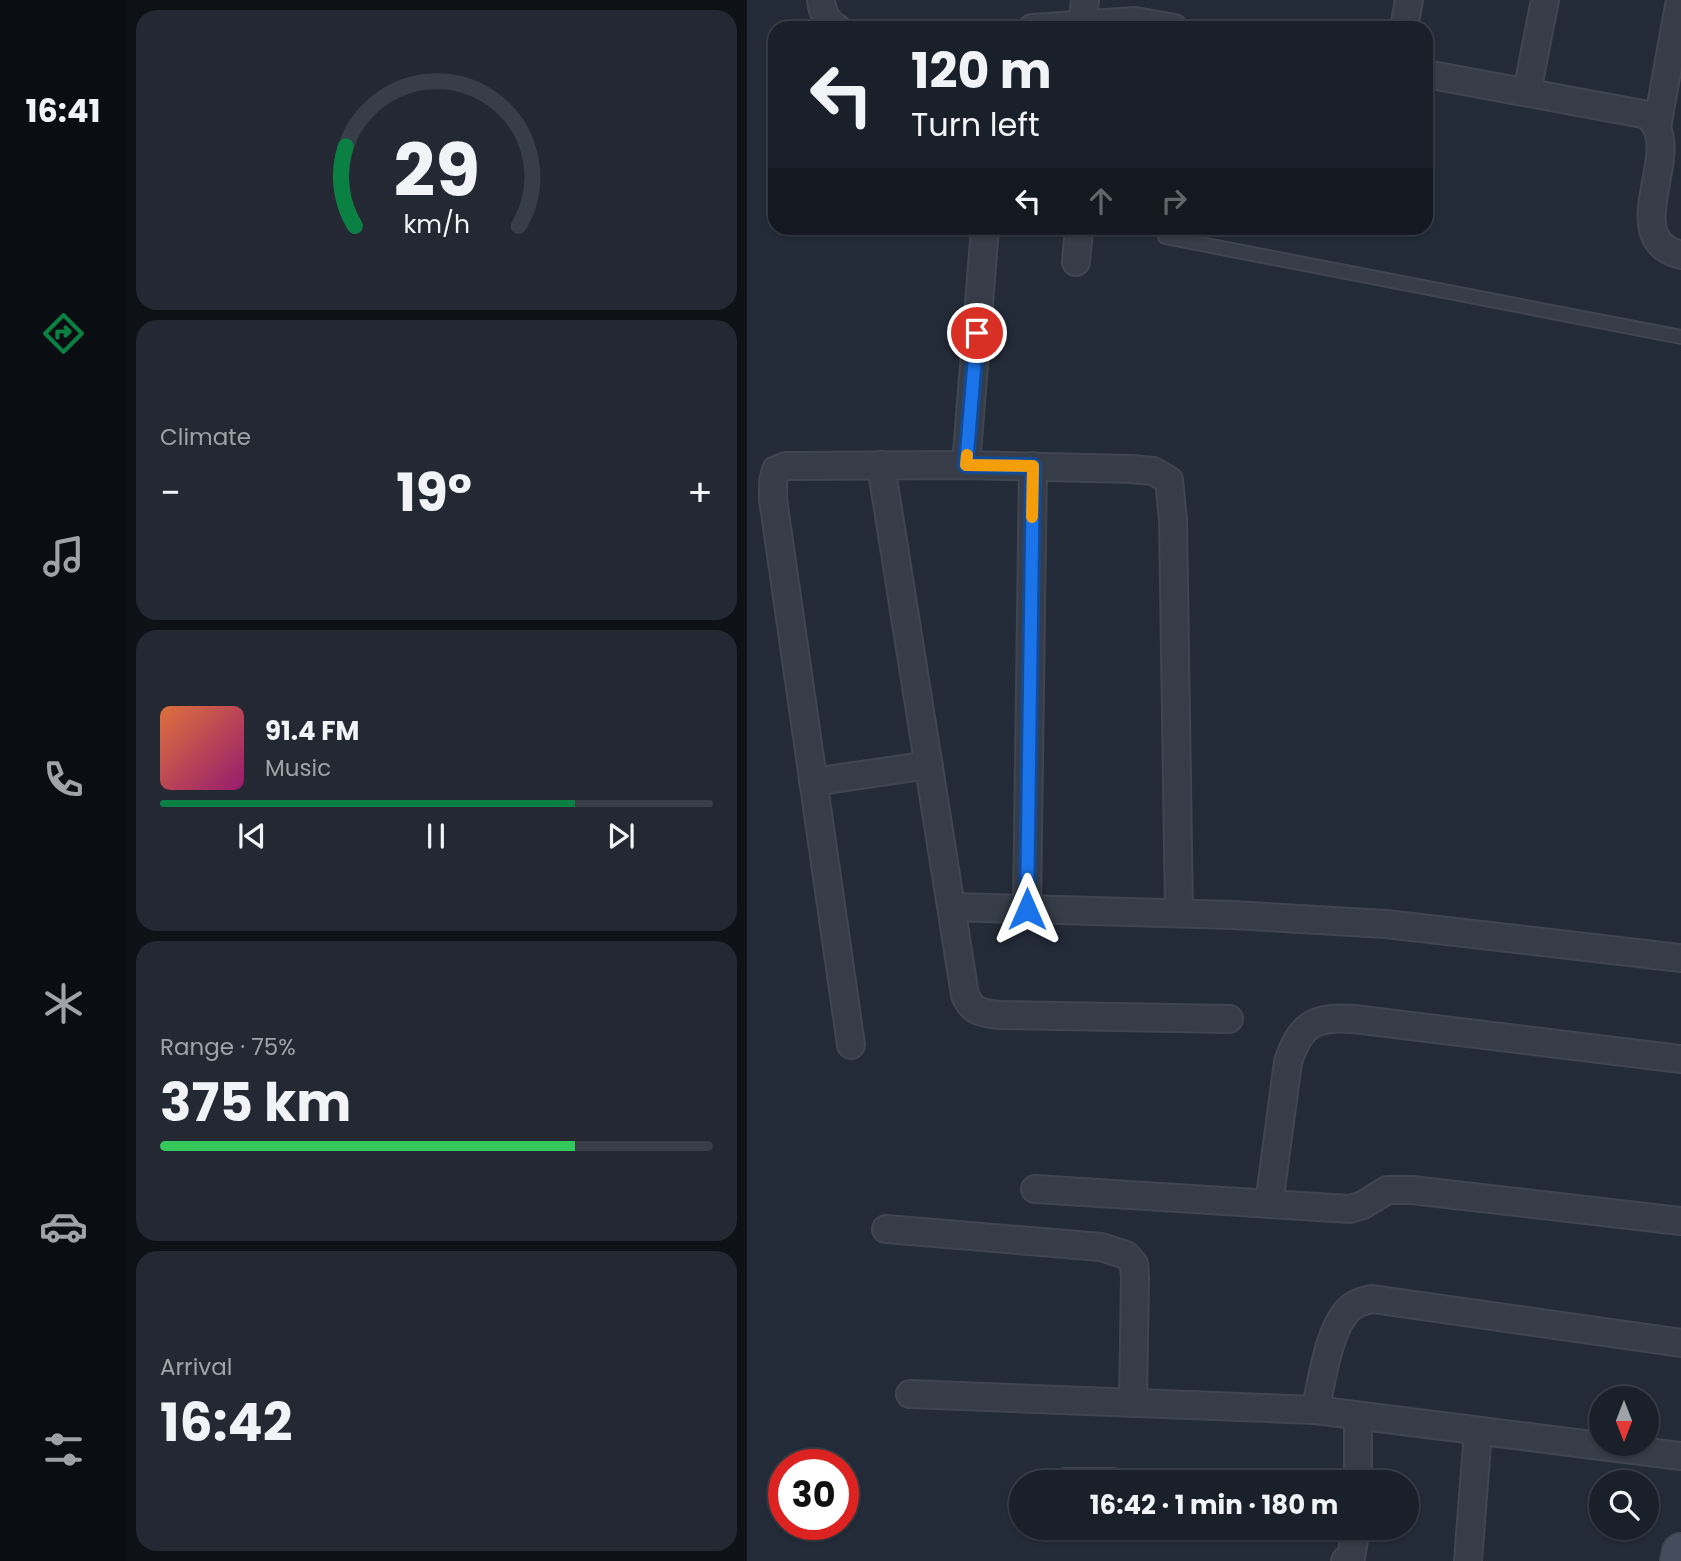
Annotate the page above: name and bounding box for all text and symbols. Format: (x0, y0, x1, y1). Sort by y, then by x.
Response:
text: 120 m (911, 37, 1052, 105)
icon: left (796, 49, 887, 140)
text: 16:41 (25, 88, 101, 133)
text: Turn left (911, 102, 1040, 147)
text: 29 (393, 120, 480, 221)
icon: left (1009, 182, 1047, 220)
icon: ahead (1082, 182, 1120, 220)
icon: right (1155, 182, 1193, 220)
text: km/h (403, 207, 470, 242)
pin (947, 303, 1007, 363)
icon: directions (39, 309, 88, 358)
icon: arrive (958, 314, 996, 352)
text: Climate (160, 421, 251, 453)
text: 19° (396, 456, 472, 529)
text: − (160, 466, 181, 519)
text: + (687, 466, 713, 519)
icon: music (39, 532, 88, 581)
text: 91.4 FM (265, 713, 359, 749)
text: Music (265, 752, 331, 784)
icon: phone (39, 755, 88, 804)
icon: previous (233, 817, 271, 855)
icon: pause (417, 817, 455, 855)
icon: next (602, 817, 640, 855)
position arrow (990, 872, 1064, 946)
icon: climate (39, 979, 88, 1028)
text: Range · 75% (160, 1031, 296, 1063)
text: 375 km (160, 1066, 351, 1139)
icon: car (39, 1202, 88, 1251)
text: Arrival (160, 1351, 232, 1383)
text: 16:42 (160, 1386, 292, 1459)
north arrow (1589, 1386, 1659, 1456)
map controls (1589, 1386, 1659, 1540)
icon: filters (39, 1425, 88, 1474)
speed limit sign: 30 (768, 1449, 859, 1540)
button: search (1589, 1470, 1659, 1540)
text: 16:42 · 1 min · 180 m (1090, 1487, 1338, 1523)

